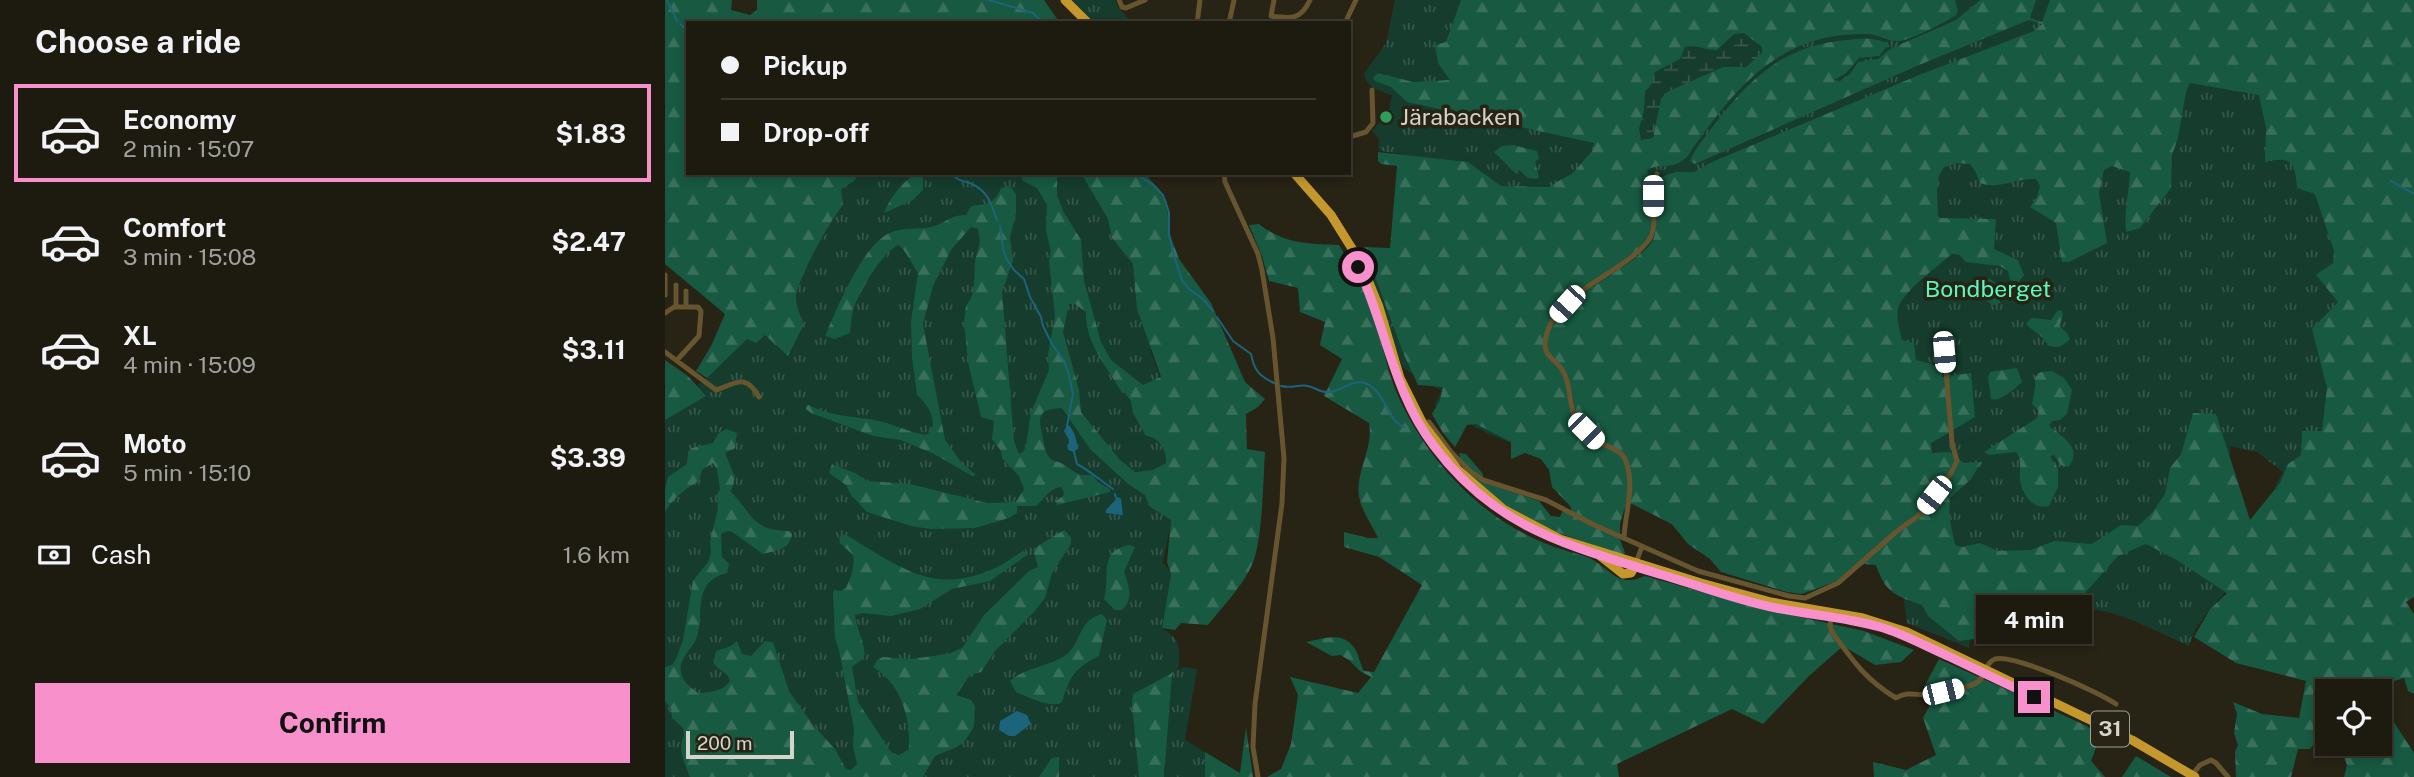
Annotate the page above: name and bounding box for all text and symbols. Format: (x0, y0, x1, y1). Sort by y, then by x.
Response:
text: Choose a ride (35, 23, 241, 60)
text: Pickup (763, 50, 847, 81)
icon: car (39, 102, 102, 165)
place label: Järabacken (1400, 103, 1520, 130)
text: Economy (123, 104, 236, 135)
marker: Järabacken (1378, 109, 1394, 125)
text: Drop-off (763, 117, 869, 148)
text: $1.83 (556, 118, 626, 149)
text: 2 min · 15:07 (123, 135, 254, 162)
car (1643, 175, 1664, 217)
icon: car (39, 210, 102, 273)
text: Comfort (123, 212, 226, 243)
text: $2.47 (552, 226, 626, 257)
text: 3 min · 15:08 (123, 243, 257, 270)
route start (1342, 251, 1374, 283)
park label: Bondberget (1925, 275, 2051, 302)
car (1546, 281, 1589, 327)
icon: car (39, 318, 102, 381)
text: XL (123, 320, 157, 351)
car (1932, 330, 1957, 374)
text: $3.11 (562, 334, 626, 365)
text: 4 min · 15:09 (123, 351, 256, 378)
car (1564, 409, 1609, 453)
icon: car (39, 426, 102, 489)
text: Moto (123, 428, 186, 459)
text: $3.39 (550, 442, 626, 473)
text: 5 min · 15:10 (123, 459, 251, 486)
car (1913, 472, 1956, 518)
icon: cash (35, 536, 73, 574)
text: Cash (91, 539, 151, 570)
text: 1.6 km (563, 541, 630, 568)
callout: 4 min (1976, 596, 2092, 644)
text: 4 min (2004, 606, 2064, 633)
car (1921, 677, 1966, 707)
map controls (2315, 679, 2392, 756)
button: locate (2315, 679, 2392, 756)
route end (2018, 681, 2050, 713)
button: Confirm (35, 683, 630, 763)
road number: 31 (2091, 712, 2129, 746)
scale bar (686, 728, 795, 760)
text: 200 m (697, 732, 753, 754)

